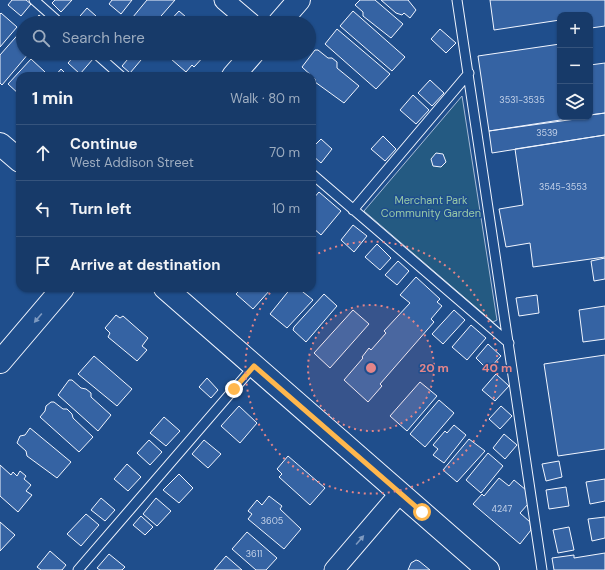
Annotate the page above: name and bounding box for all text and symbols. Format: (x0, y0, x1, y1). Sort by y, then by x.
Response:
map controls (557, 12, 593, 120)
button: + (557, 12, 593, 48)
search box (16, 16, 316, 60)
icon: search (30, 27, 52, 49)
text: Search here (62, 28, 145, 48)
button: − (557, 48, 593, 84)
button: layers (557, 84, 593, 120)
text: 1 min (32, 87, 73, 109)
text: Walk · 80 m (230, 90, 300, 107)
house number: 3531-3535 (499, 94, 545, 106)
house number: 3539 (536, 127, 558, 139)
text: Continue (70, 134, 138, 154)
icon: ahead (32, 142, 54, 164)
text: 70 m (269, 144, 300, 161)
text: West Addison Street (70, 154, 194, 171)
house number: 3545-3553 (539, 181, 587, 193)
park label: Merchant Park Community Garden (381, 193, 481, 220)
icon: left (32, 198, 54, 220)
text: Turn left (70, 199, 131, 219)
text: 10 m (272, 200, 300, 217)
icon: arrive (32, 254, 54, 276)
text: Arrive at destination (70, 255, 221, 275)
one-way arrow (33, 312, 42, 323)
text: 20 m (419, 360, 449, 376)
text: 40 m (482, 360, 512, 376)
centre of rings (364, 361, 378, 375)
route end (225, 380, 243, 398)
route start (413, 503, 431, 521)
house number: 4247 (492, 503, 513, 515)
house number: 3605 (261, 515, 283, 527)
one-way arrow (355, 535, 364, 546)
house number: 3611 (246, 548, 262, 560)

